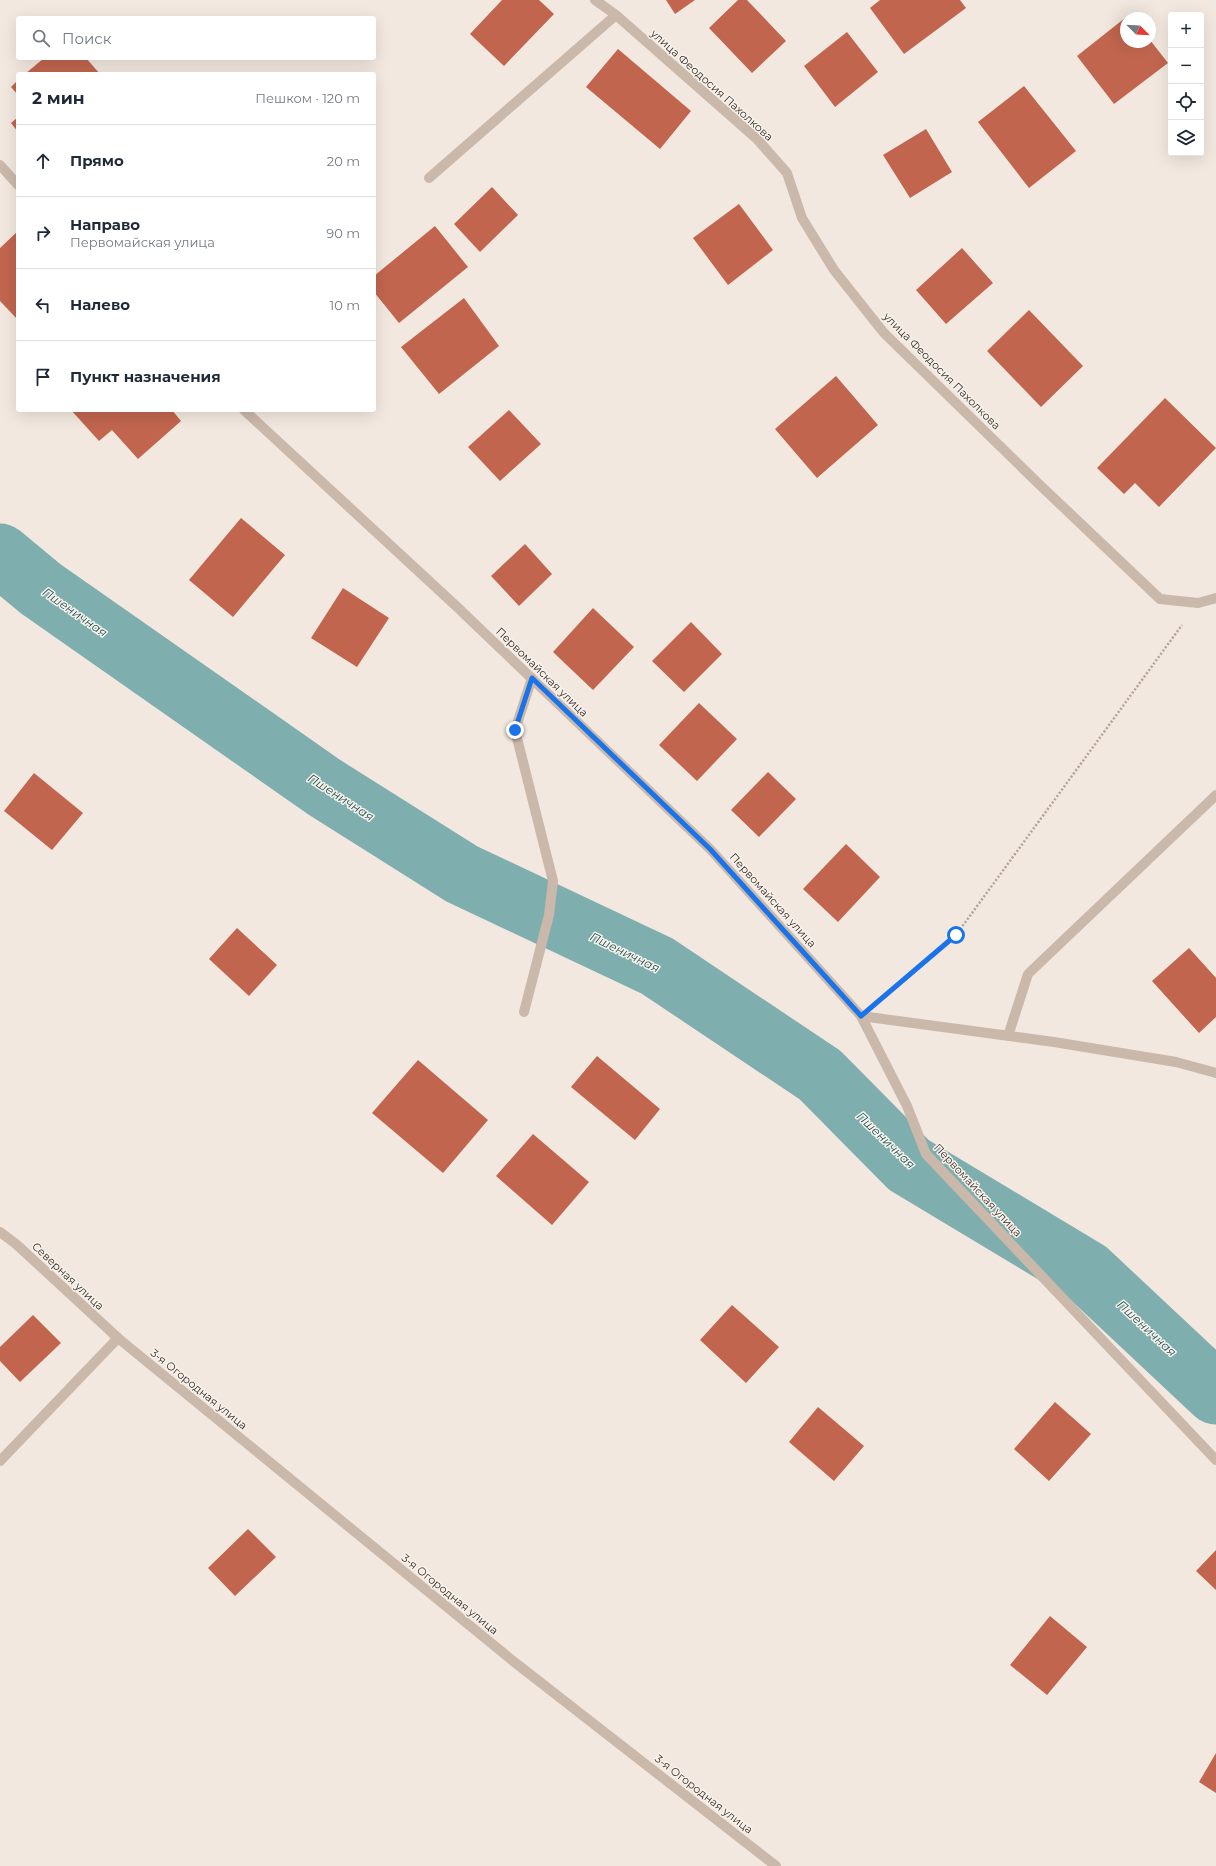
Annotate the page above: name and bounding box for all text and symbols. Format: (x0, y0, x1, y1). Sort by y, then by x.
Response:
north arrow (1120, 12, 1156, 48)
map controls (1168, 12, 1204, 156)
button: + (1168, 12, 1204, 48)
search box (16, 16, 376, 60)
street label: улица Феодосия Пахолкова (647, 26, 776, 144)
icon: search (30, 27, 52, 49)
text: Поиск (62, 29, 111, 48)
button: − (1168, 48, 1204, 84)
button: locate (1168, 84, 1204, 120)
text: 2 мин (32, 88, 85, 108)
text: Пешком · 120 m (255, 90, 360, 106)
button: layers (1168, 120, 1204, 156)
icon: ahead (32, 150, 54, 172)
text: Прямо (70, 151, 124, 170)
text: 20 m (327, 153, 360, 169)
text: Направо (70, 215, 140, 234)
icon: right (32, 222, 54, 244)
text: 90 m (326, 225, 360, 241)
text: Первомайская улица (70, 234, 215, 250)
icon: left (32, 294, 54, 316)
text: Налево (70, 295, 130, 314)
text: 10 m (330, 297, 360, 313)
street label: улица Феодосия Пахолкова (880, 309, 1003, 432)
icon: arrive (32, 366, 54, 388)
text: Пункт назначения (70, 367, 221, 386)
water label: Пшеничная (40, 584, 110, 640)
street label: Первомайская улица (493, 624, 591, 720)
route end (506, 721, 524, 739)
water label: Пшеничная (305, 770, 377, 824)
street label: Первомайская улица (727, 850, 819, 950)
route start (947, 926, 965, 944)
water label: Пшеничная (588, 929, 662, 975)
water label: Пшеничная (854, 1108, 918, 1172)
street label: Первомайская улица (931, 1140, 1025, 1240)
street label: Северная улица (29, 1239, 107, 1313)
water label: Пшеничная (1114, 1297, 1180, 1359)
street label: 3-я Огородная улица (148, 1346, 250, 1432)
street label: 3-я Огородная улица (399, 1551, 501, 1637)
street label: 3-я Огородная улица (652, 1751, 756, 1837)

